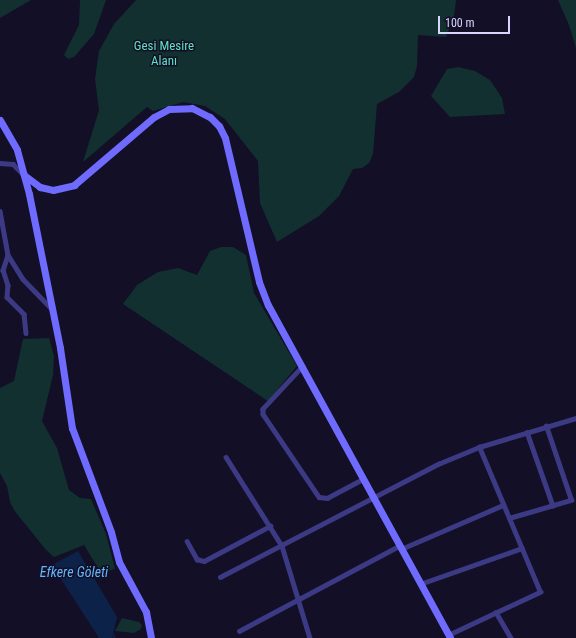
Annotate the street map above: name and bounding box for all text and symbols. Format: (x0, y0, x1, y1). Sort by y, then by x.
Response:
scale bar (440, 8, 512, 34)
text: 100 m (445, 16, 475, 30)
park label: Gesi Mesire Alanı (134, 39, 194, 70)
water label: Efkere Göleti (40, 564, 108, 580)

